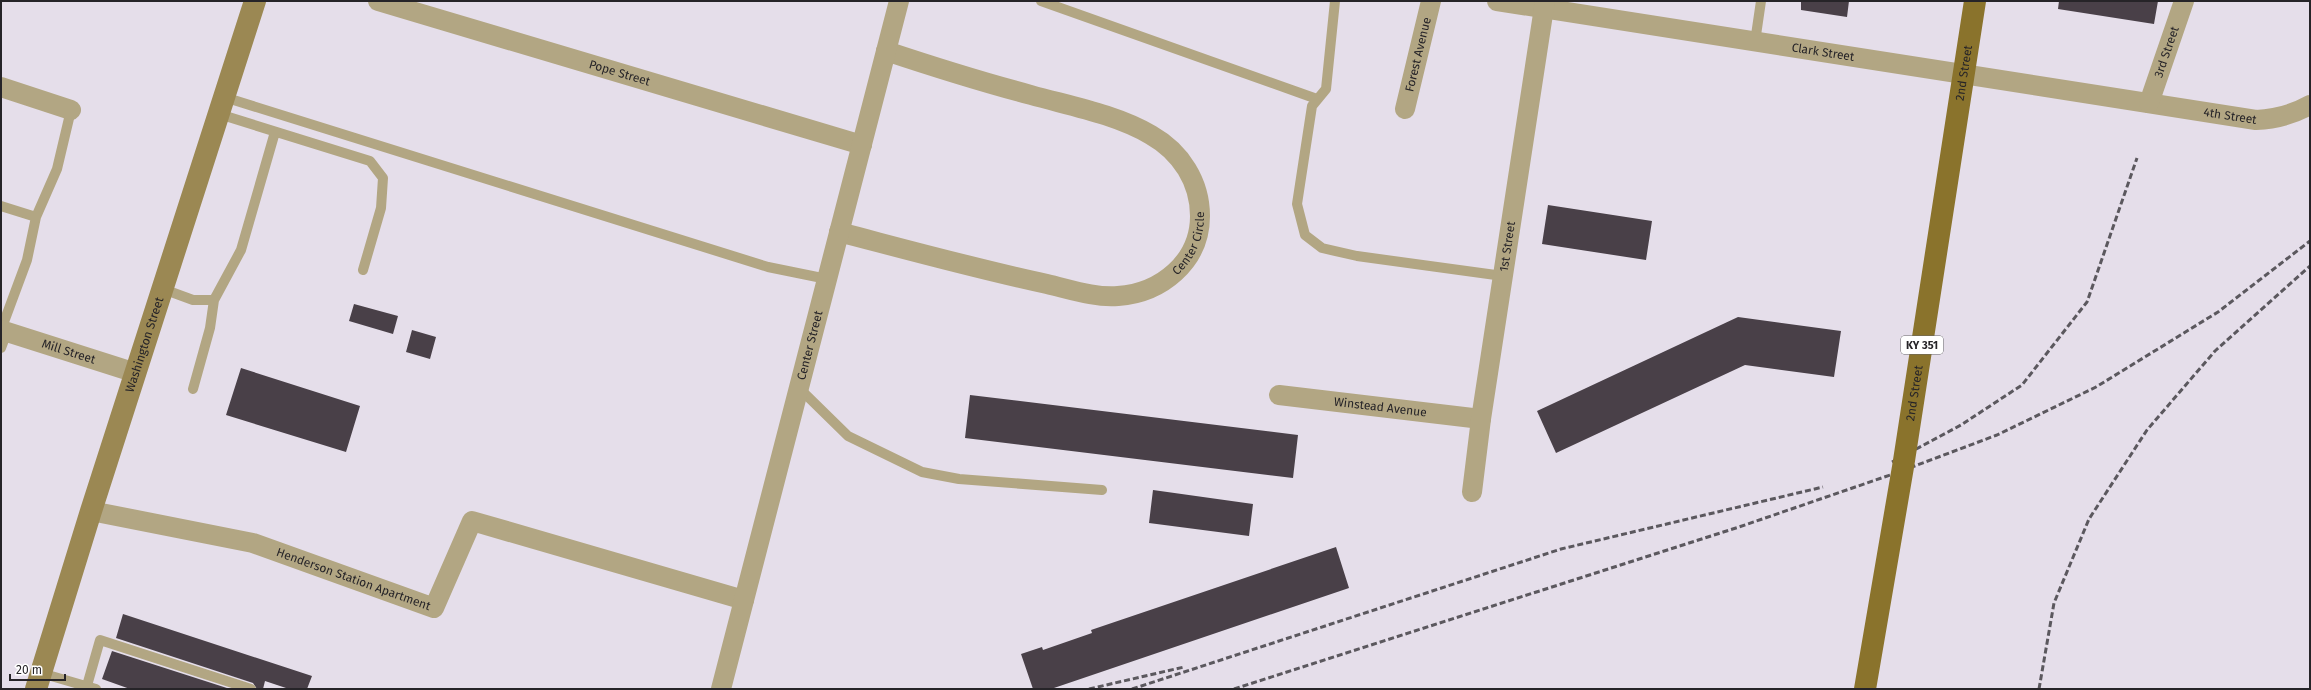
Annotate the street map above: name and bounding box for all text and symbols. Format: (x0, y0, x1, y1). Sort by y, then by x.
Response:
street label: Forest Avenue (1402, 16, 1434, 93)
street label: 3rd Street (2151, 24, 2182, 79)
street label: Clark Street (1791, 40, 1856, 64)
street label: 2nd Street (1953, 44, 1975, 102)
street label: Pope Street (587, 57, 652, 89)
street label: 4th Street (2202, 105, 2258, 127)
street label: Center Circle (1169, 211, 1207, 278)
street label: 1st Street (1497, 220, 1518, 273)
street label: Washington Street (123, 295, 167, 394)
street label: Center Street (794, 308, 826, 382)
street label: Mill Street (40, 336, 98, 367)
road number: KY 351 (1901, 336, 1943, 354)
street label: 2nd Street (1903, 364, 1926, 422)
street label: Winstead Avenue (1333, 395, 1427, 419)
street label: Henderson Station Apartment (275, 545, 433, 613)
scale bar (10, 656, 65, 682)
text: 20 m (16, 663, 42, 677)

